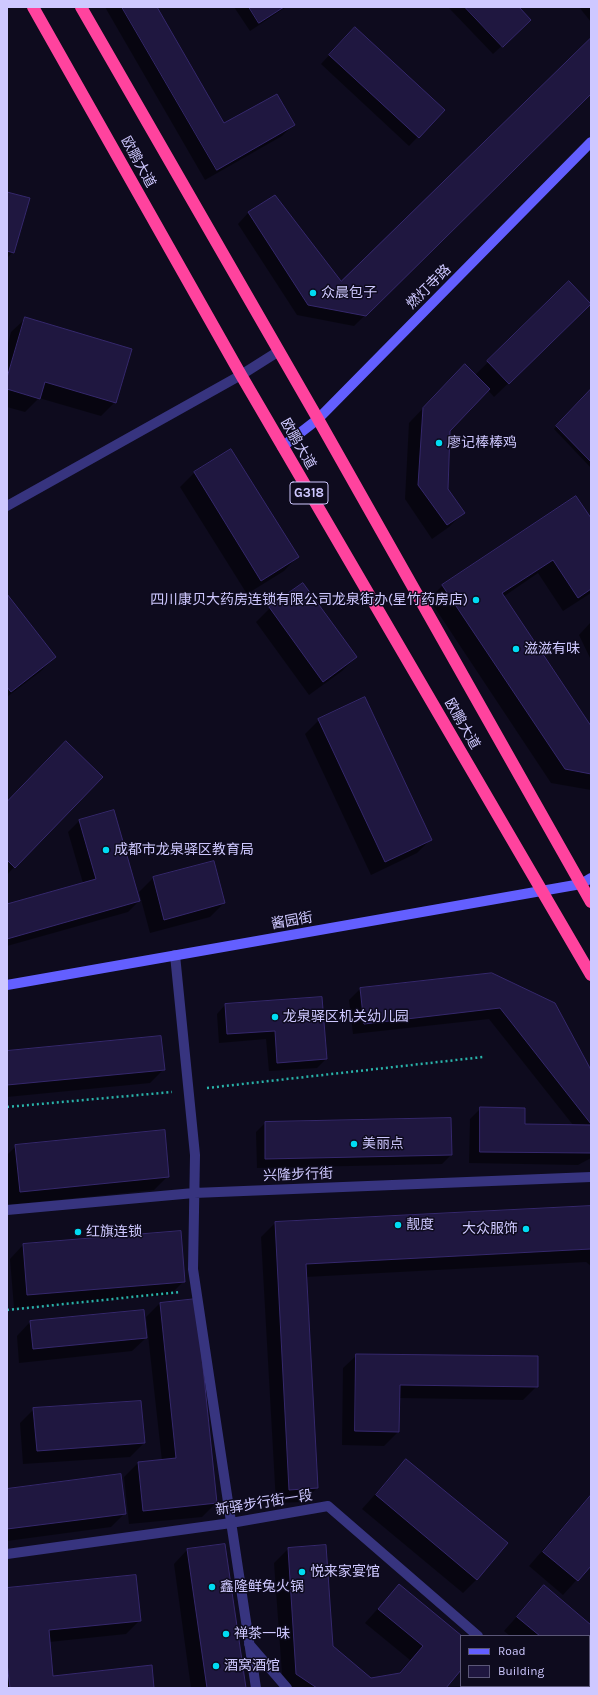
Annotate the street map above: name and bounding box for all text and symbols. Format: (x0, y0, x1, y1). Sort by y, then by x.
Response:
street label: 欧鹏大道 (117, 133, 159, 191)
street label: 燃灯寺路 (403, 261, 455, 313)
place label: 众晨包子 (321, 285, 377, 301)
marker: 众晨包子 (308, 288, 318, 298)
street label: 欧鹏大道 (277, 416, 319, 472)
place label: 廖记棒棒鸡 (447, 435, 517, 451)
marker: 廖记棒棒鸡 (434, 438, 444, 448)
road number: G318 (290, 482, 328, 504)
place label: 四川康贝大药房连锁有限公司龙泉街办(星竹药房店) (150, 592, 468, 608)
marker: 四川康贝大药房连锁有限公司龙泉街办(星竹药房店) (471, 595, 481, 605)
place label: 滋滋有味 (524, 641, 580, 657)
marker: 滋滋有味 (511, 644, 521, 654)
street label: 欧鹏大道 (441, 696, 483, 752)
place label: 成都市龙泉驿区教育局 (114, 842, 254, 858)
marker: 成都市龙泉驿区教育局 (101, 845, 111, 855)
street label: 酱园街 (270, 909, 314, 933)
place label: 龙泉驿区机关幼儿园 (283, 1009, 409, 1025)
marker: 龙泉驿区机关幼儿园 (270, 1012, 280, 1022)
place label: 美丽点 (362, 1136, 404, 1152)
marker: 美丽点 (349, 1139, 359, 1149)
street label: 兴隆步行街 (263, 1165, 333, 1185)
place label: 靓度 (406, 1217, 434, 1233)
marker: 靓度 (393, 1220, 403, 1230)
place label: 大众服饰 (462, 1221, 518, 1237)
place label: 红旗连锁 (86, 1224, 142, 1240)
marker: 大众服饰 (521, 1224, 531, 1234)
marker: 红旗连锁 (73, 1227, 83, 1237)
street label: 新驿步行街一段 (214, 1487, 314, 1519)
place label: 悦来家宴馆 (310, 1564, 380, 1580)
marker: 悦来家宴馆 (297, 1567, 307, 1577)
place label: 鑫隆鲜兔火锅 (220, 1579, 304, 1595)
marker: 鑫隆鲜兔火锅 (207, 1582, 217, 1592)
place label: 禅茶一味 (234, 1626, 290, 1642)
marker: 禅茶一味 (221, 1629, 231, 1639)
legend (460, 1635, 590, 1687)
text: Road (498, 1644, 526, 1658)
place label: 酒窝酒馆 (224, 1658, 280, 1674)
marker: 酒窝酒馆 (211, 1661, 221, 1671)
text: Building (498, 1664, 544, 1678)

